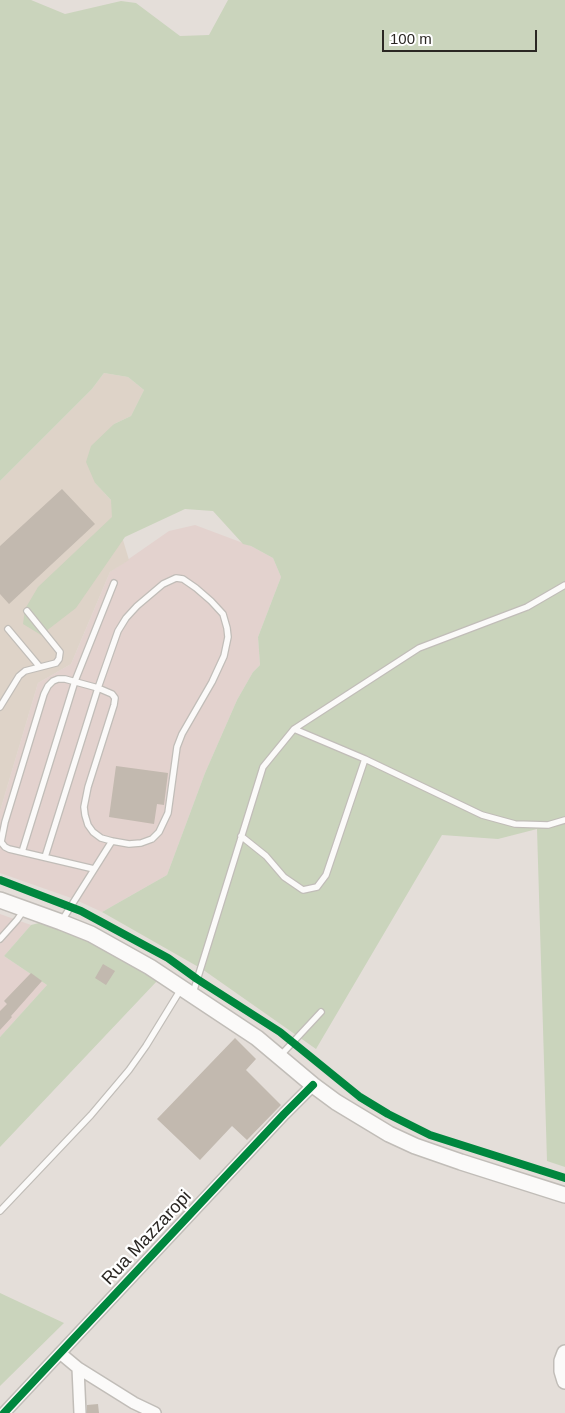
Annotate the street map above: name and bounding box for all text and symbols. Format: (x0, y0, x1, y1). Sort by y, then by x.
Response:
scale bar (385, 20, 540, 52)
text: 100 m (390, 30, 432, 47)
street label: Rua Mazzaropi (98, 1186, 196, 1290)

